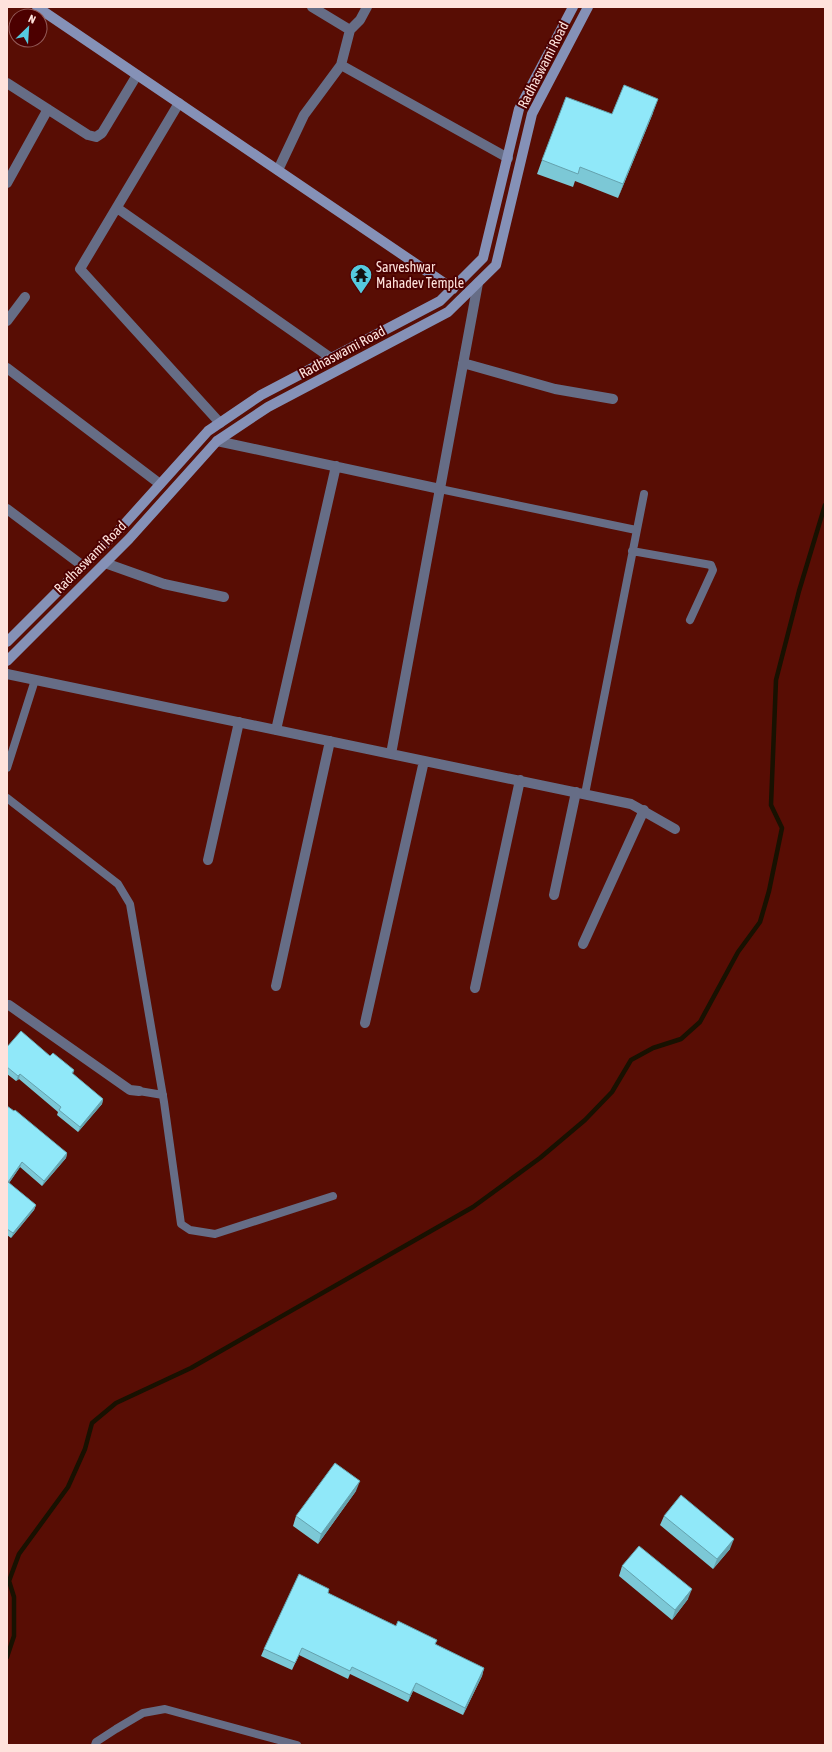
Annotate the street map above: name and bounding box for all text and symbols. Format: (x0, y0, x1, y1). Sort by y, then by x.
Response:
north arrow (8, 8, 48, 48)
text: N (27, 12, 38, 26)
street label: Radhaswami Road (514, 19, 572, 111)
place label: Sarveshwar Mahadev Temple (376, 259, 464, 291)
temple icon: Sarveshwar Mahadev Temple (348, 262, 374, 295)
street label: Radhaswami Road (296, 323, 388, 381)
street label: Radhaswami Road (51, 518, 129, 596)

